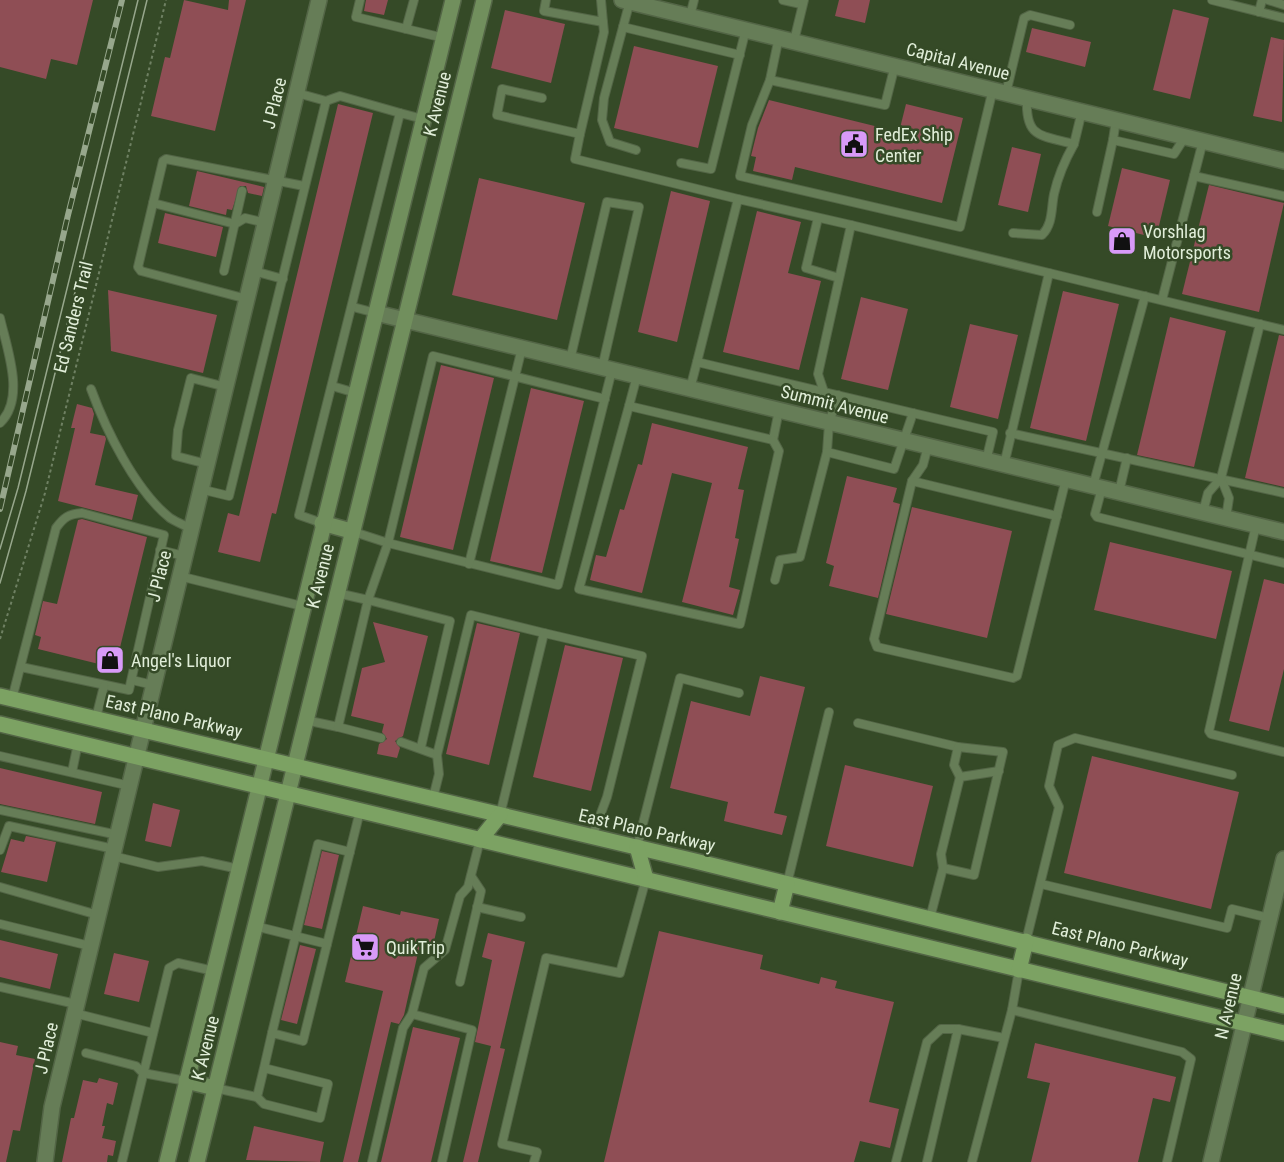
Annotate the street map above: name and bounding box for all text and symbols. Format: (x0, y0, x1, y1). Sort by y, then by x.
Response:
street label: Capital Avenue (904, 38, 1012, 84)
street label: K Avenue (419, 70, 455, 138)
street label: J Place (257, 75, 291, 131)
place label: FedEx Ship Center (875, 124, 953, 166)
public building icon: FedEx Ship Center (838, 128, 870, 160)
place label: Vorshlag Motorsports (1143, 221, 1231, 263)
shop icon: Vorshlag Motorsports (1106, 225, 1138, 257)
street label: Ed Sanders Trail (49, 259, 97, 375)
street label: Summit Avenue (779, 380, 891, 428)
street label: K Avenue (302, 542, 338, 610)
street label: J Place (142, 548, 176, 604)
shop icon: Angel's Liquor (94, 644, 126, 676)
place label: Angel's Liquor (131, 650, 232, 671)
street label: East Plano Parkway (104, 690, 245, 742)
street label: East Plano Parkway (577, 804, 718, 856)
street label: East Plano Parkway (1050, 917, 1191, 971)
supermarket icon: QuikTrip (349, 931, 381, 963)
place label: QuikTrip (386, 937, 445, 958)
street label: N Avenue (1210, 971, 1246, 1041)
street label: K Avenue (187, 1014, 223, 1082)
street label: J Place (30, 1020, 62, 1076)

